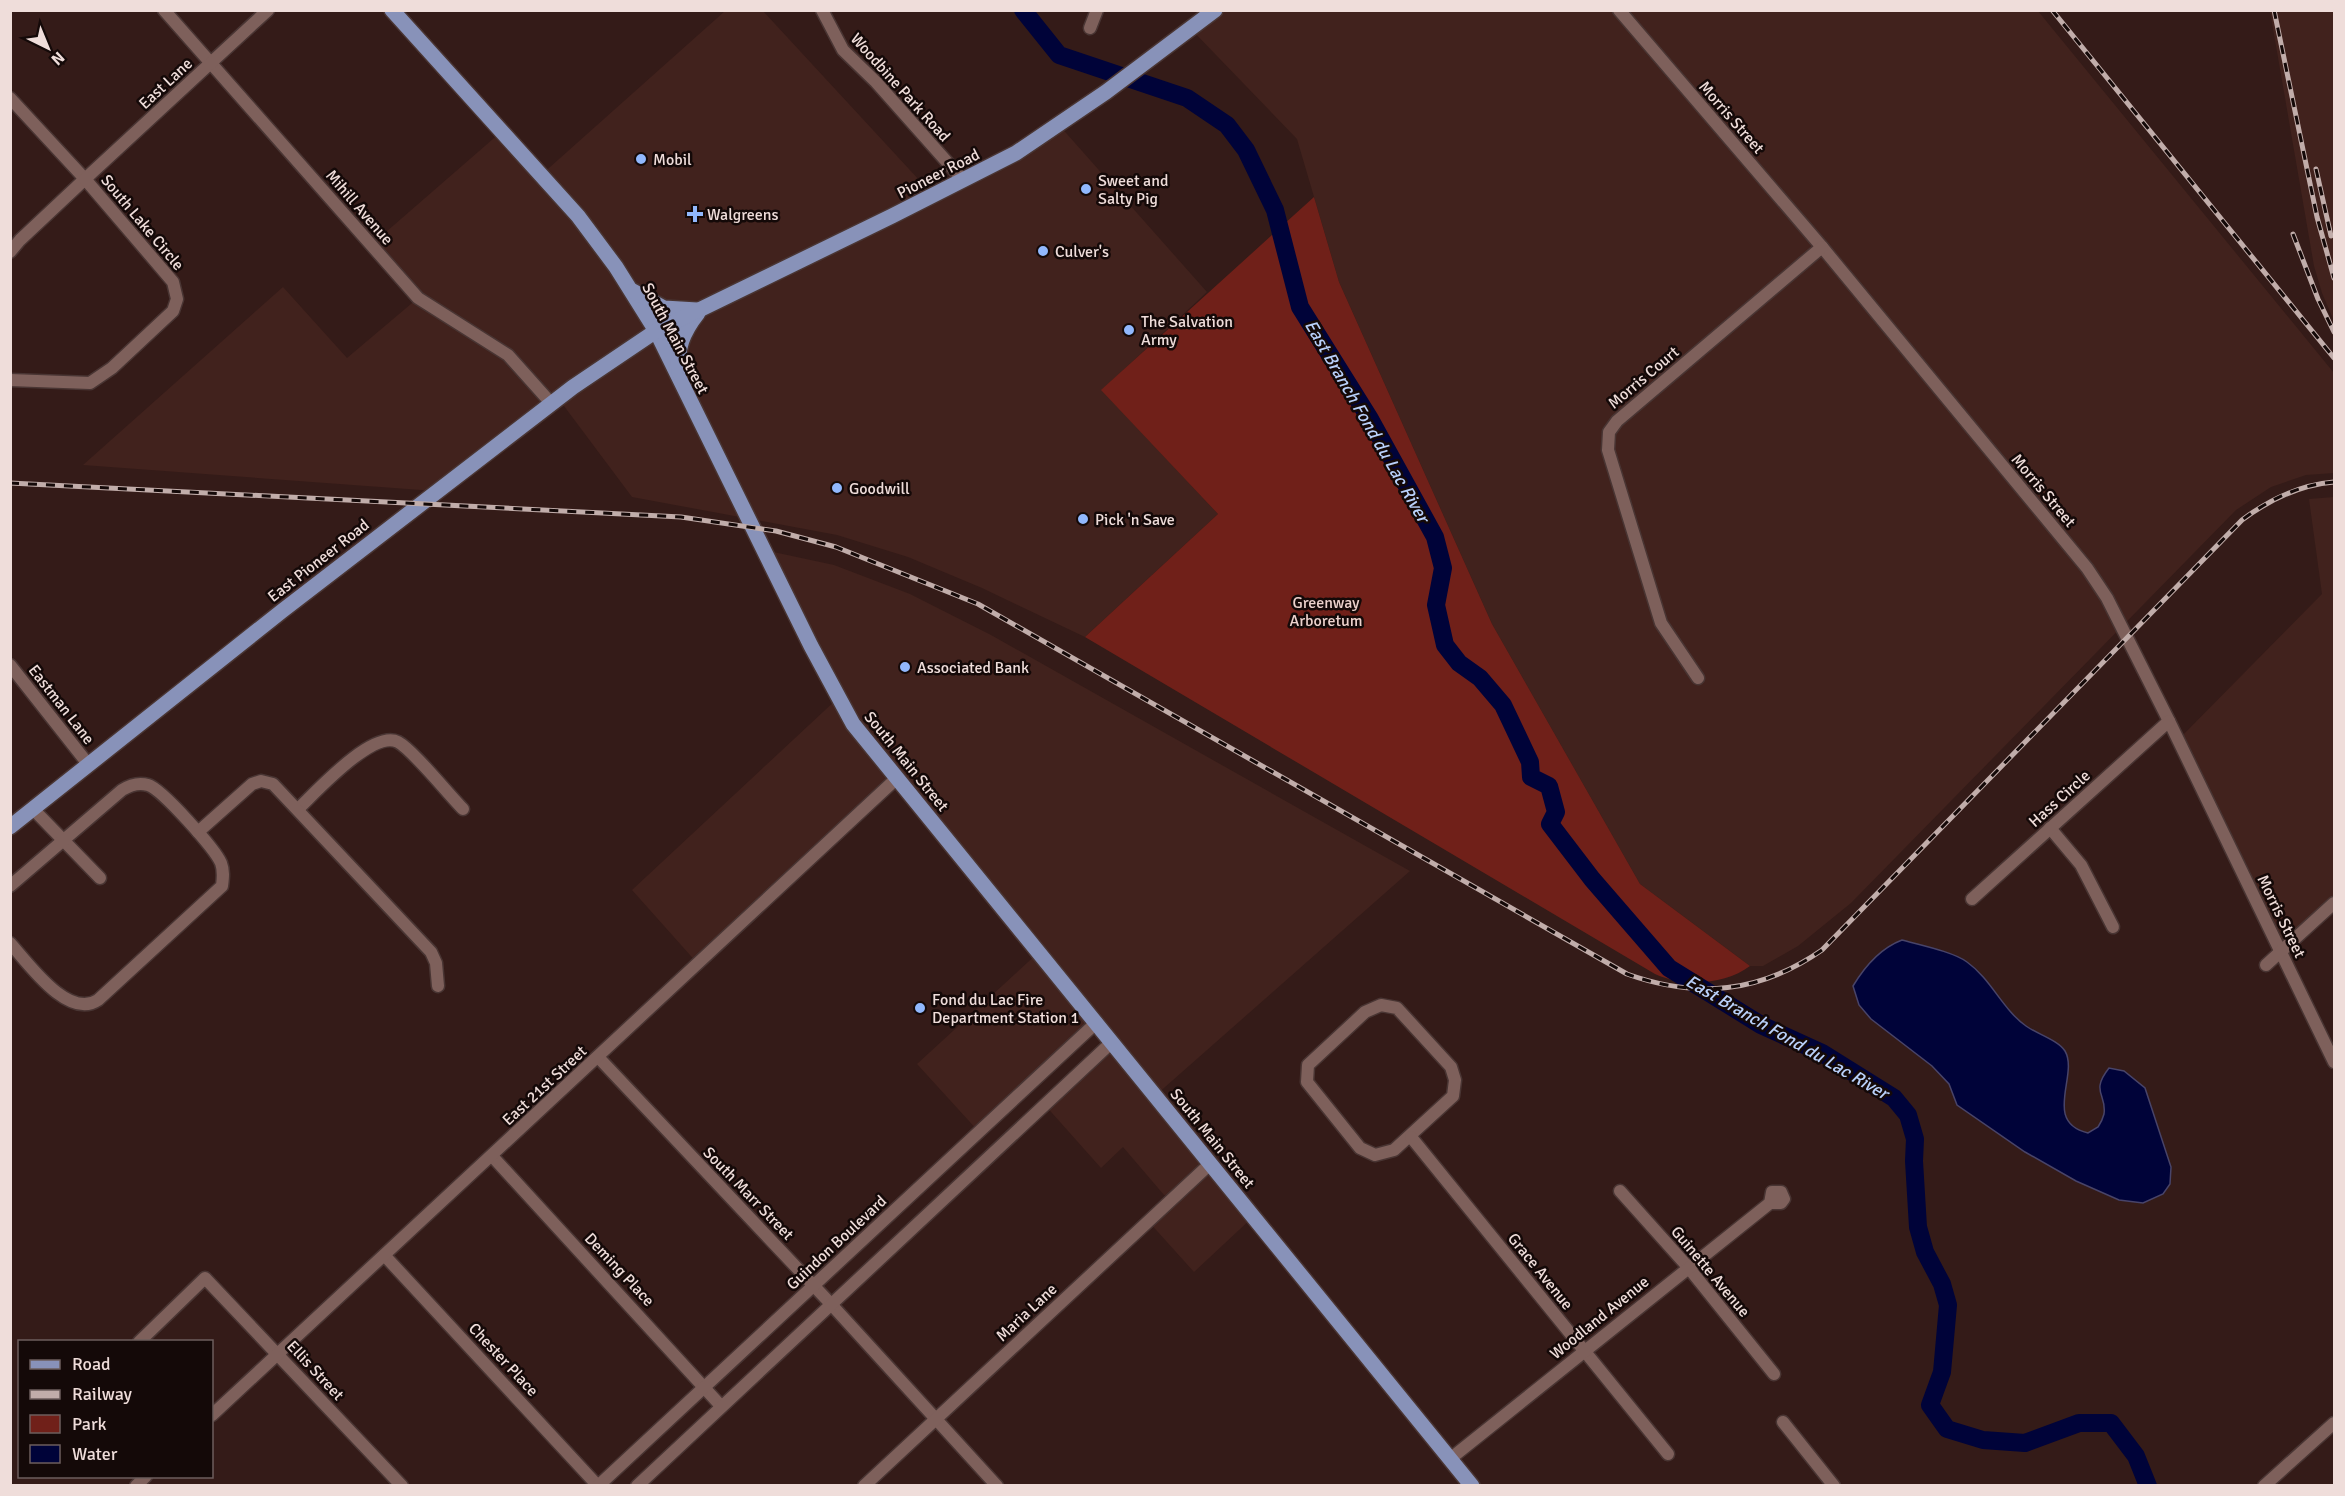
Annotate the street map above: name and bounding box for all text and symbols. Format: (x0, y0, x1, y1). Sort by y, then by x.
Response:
north arrow (18, 18, 78, 78)
street label: Woodbine Park Road (846, 29, 954, 146)
text: N (47, 47, 68, 69)
street label: East Lane (135, 54, 197, 114)
street label: Morris Street (1694, 77, 1769, 158)
street label: Pioneer Road (894, 145, 983, 203)
place label: Mobil (653, 150, 692, 170)
marker: Mobil (634, 152, 648, 166)
street label: Mihill Avenue (321, 166, 397, 249)
street label: South Lake Circle (96, 171, 188, 275)
place label: Sweet and Salty Pig (1098, 171, 1168, 209)
marker: Sweet and Salty Pig (1079, 182, 1093, 196)
place label: Walgreens (707, 205, 779, 225)
marker: Walgreens (688, 207, 702, 221)
place label: Culver's (1055, 242, 1109, 262)
marker: Culver's (1036, 244, 1050, 258)
street label: South Main Street (637, 279, 713, 398)
place label: The Salvation Army (1141, 312, 1233, 350)
water label: East Branch Fond du Lac River (1300, 316, 1435, 528)
marker: The Salvation Army (1122, 323, 1136, 337)
street label: Morris Court (1604, 342, 1684, 413)
street label: Morris Street (2007, 450, 2080, 532)
place label: Goodwill (849, 479, 910, 499)
marker: Goodwill (830, 481, 844, 495)
place label: Pick 'n Save (1095, 510, 1175, 530)
marker: Pick 'n Save (1076, 512, 1090, 526)
street label: East Pioneer Road (264, 515, 373, 607)
park label: Greenway Arboretum (1289, 593, 1363, 631)
place label: Associated Bank (917, 658, 1029, 678)
marker: Associated Bank (898, 660, 912, 674)
street label: Eastman Lane (24, 661, 99, 749)
street label: South Main Street (860, 707, 953, 816)
street label: Hass Circle (2025, 766, 2095, 832)
street label: Morris Street (2252, 872, 2310, 962)
water label: East Branch Fond du Lac River (1682, 970, 1894, 1105)
place label: Fond du Lac Fire Department Station 1 (932, 990, 1079, 1028)
marker: Fond du Lac Fire Department Station 1 (913, 1001, 927, 1015)
street label: East 21st Street (498, 1041, 591, 1130)
street label: South Main Street (1166, 1084, 1259, 1193)
street label: South Marr Street (699, 1143, 798, 1245)
street label: Guindon Boulevard (782, 1191, 891, 1294)
street label: Guinette Avenue (1666, 1222, 1754, 1321)
street label: Deming Place (580, 1229, 658, 1311)
street label: Grace Avenue (1503, 1229, 1577, 1314)
street label: Woodland Avenue (1546, 1272, 1653, 1364)
street label: Maria Lane (992, 1279, 1061, 1346)
street label: Chester Place (464, 1319, 542, 1401)
street label: Ellis Street (282, 1337, 348, 1405)
legend (18, 1340, 213, 1478)
text: Road (72, 1353, 111, 1375)
text: Railway (72, 1383, 133, 1405)
text: Park (72, 1413, 107, 1435)
text: Water (72, 1443, 118, 1465)

